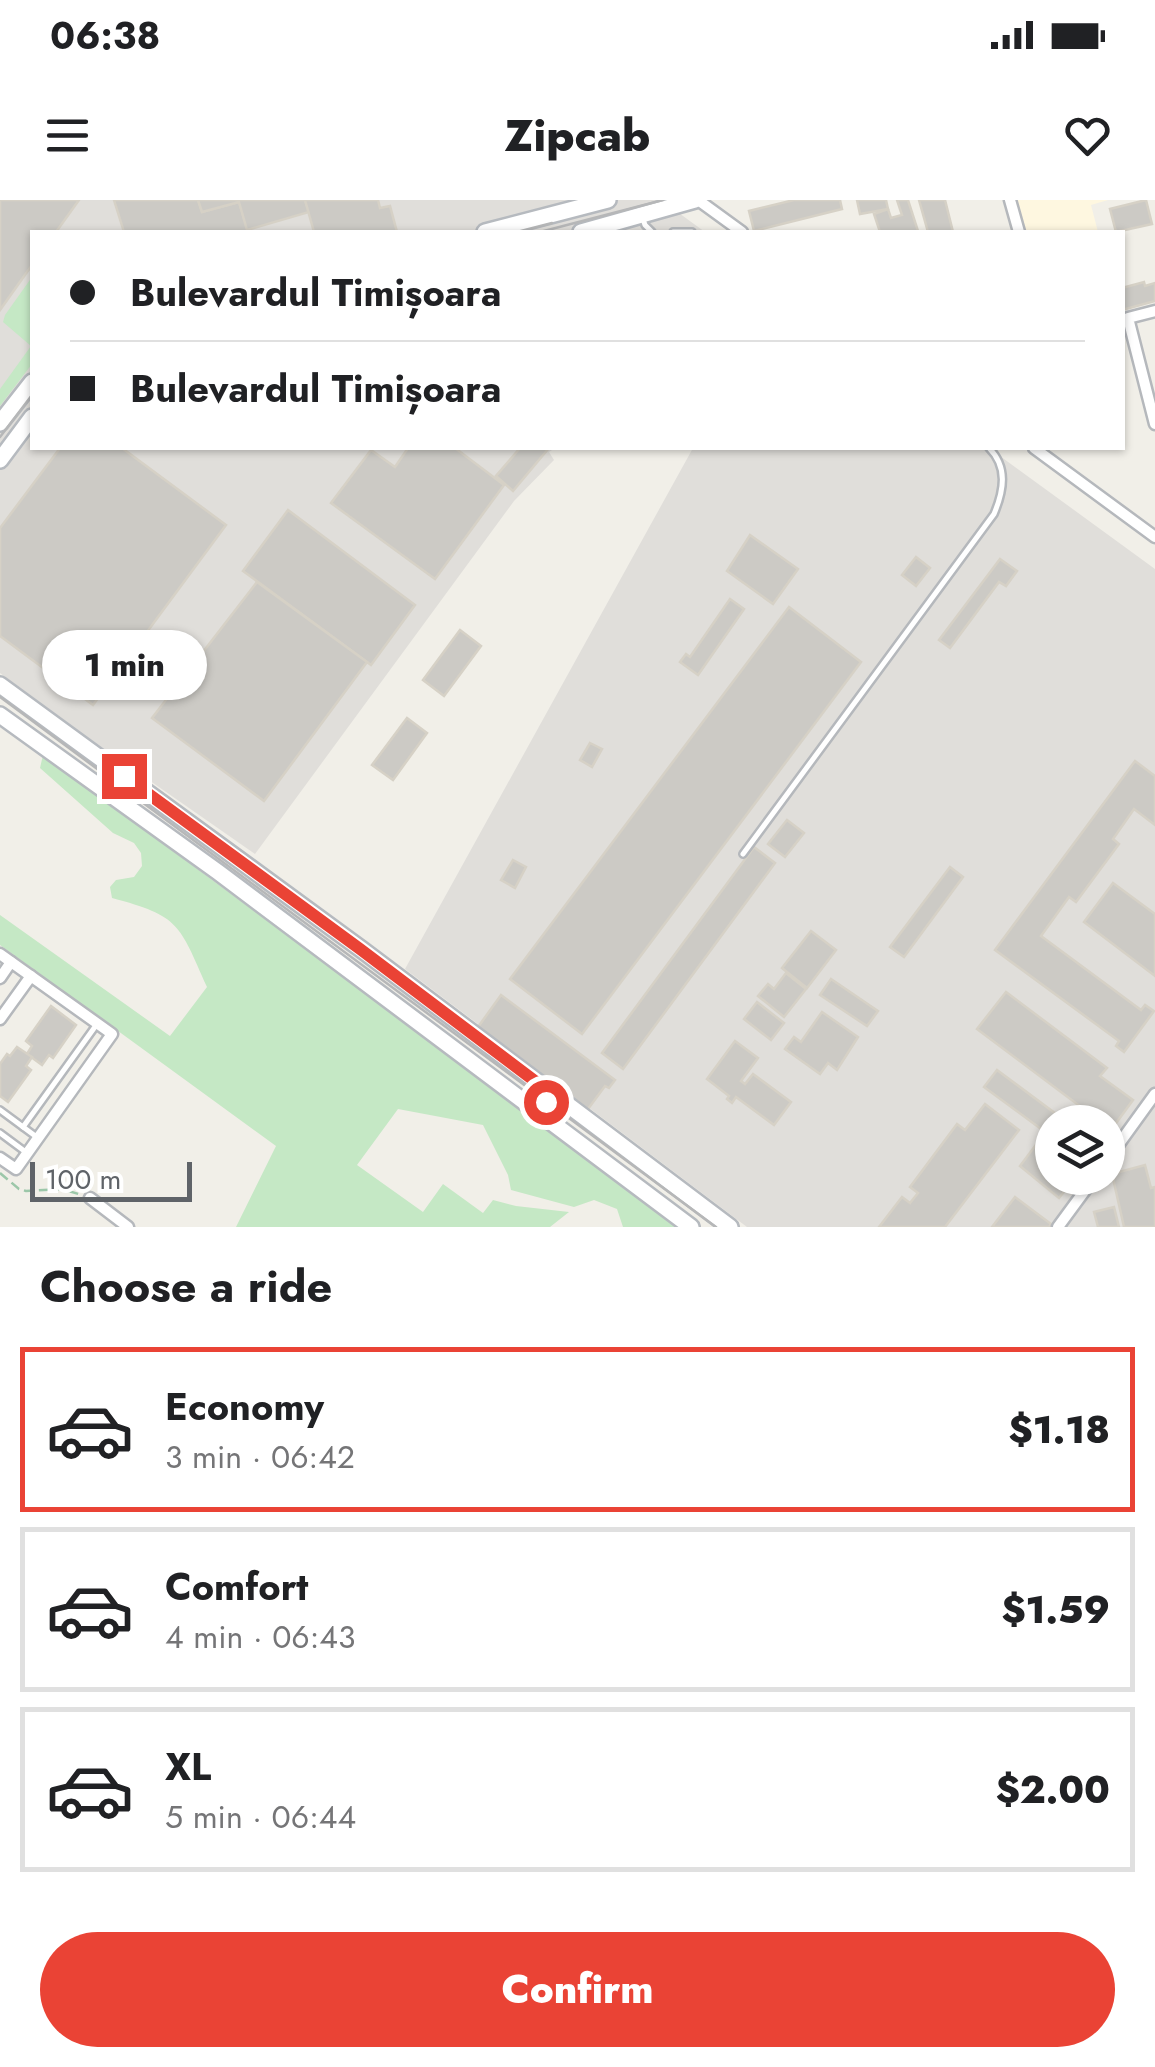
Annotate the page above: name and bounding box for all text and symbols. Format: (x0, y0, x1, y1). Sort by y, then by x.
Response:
text: 06:38 (50, 8, 160, 63)
text: Zipcab (505, 103, 650, 168)
icon: menu (40, 108, 95, 163)
icon: heart (1060, 108, 1115, 163)
text: Bulevardul Timișoara (130, 265, 501, 320)
text: Bulevardul Timișoara (130, 361, 501, 416)
callout: 1 min (42, 631, 206, 701)
text: 1 min (84, 642, 165, 688)
route end (102, 754, 147, 799)
route start (524, 1080, 569, 1125)
map controls (1035, 1105, 1125, 1195)
button: layers (1035, 1105, 1125, 1195)
scale bar (30, 1157, 192, 1201)
text: 100 m (45, 1159, 121, 1200)
text: Choose a ride (40, 1254, 332, 1319)
text: Economy (165, 1379, 324, 1434)
icon: car (45, 1385, 135, 1475)
text: $1.18 (1009, 1402, 1110, 1457)
text: 3 min · 06:42 (165, 1434, 355, 1480)
text: Comfort (165, 1559, 308, 1614)
icon: car (45, 1565, 135, 1655)
text: $1.59 (1001, 1582, 1110, 1637)
text: 4 min · 06:43 (165, 1614, 356, 1660)
text: XL (165, 1739, 211, 1794)
icon: car (45, 1745, 135, 1835)
text: $2.00 (996, 1762, 1110, 1817)
text: 5 min · 06:44 (165, 1794, 356, 1840)
button: Confirm (40, 1932, 1115, 2047)

